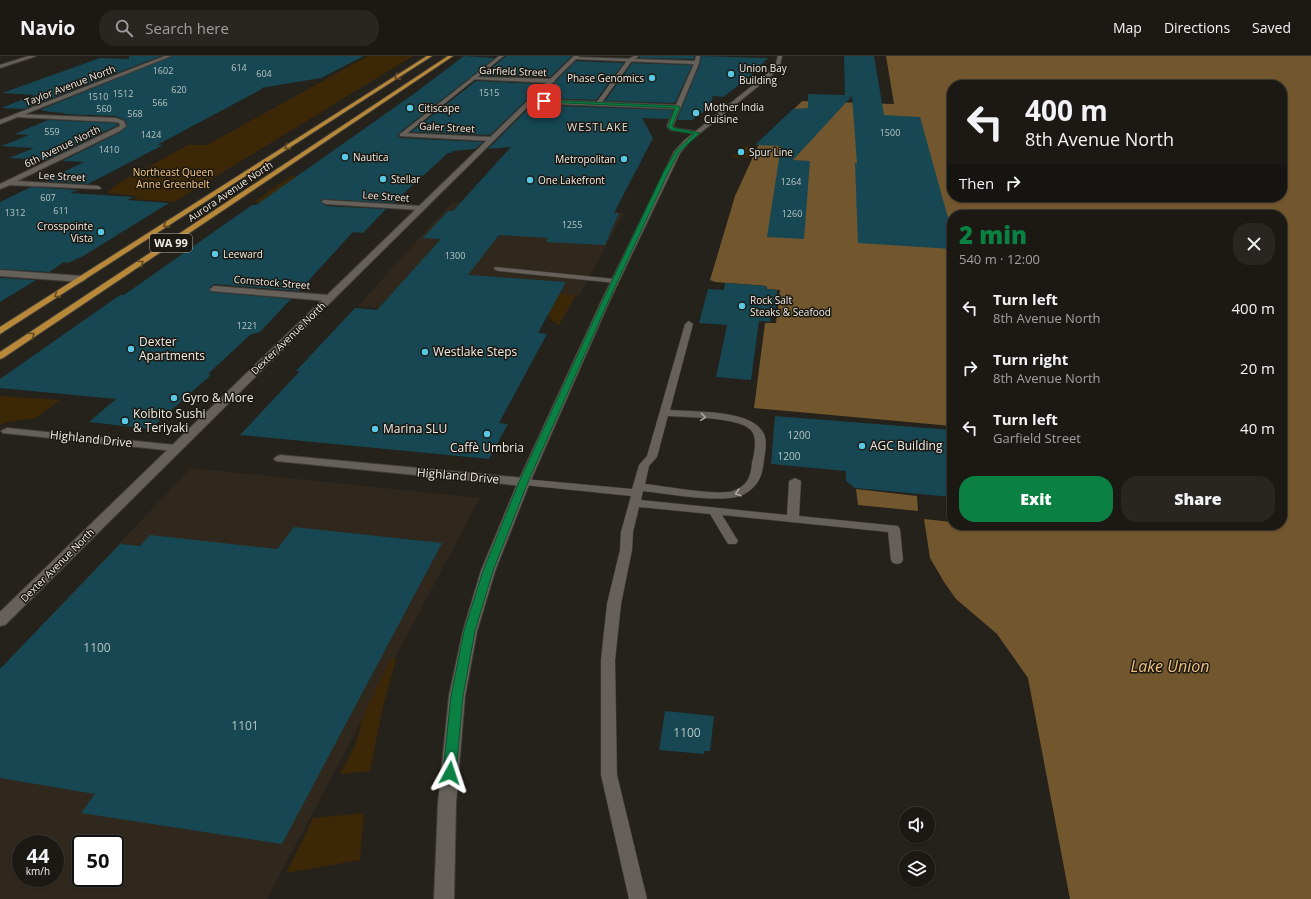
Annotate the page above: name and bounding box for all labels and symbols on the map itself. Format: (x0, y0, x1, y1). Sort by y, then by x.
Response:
street label: Taylor Avenue North (23, 61, 117, 109)
house number: 614 (231, 61, 247, 74)
place label: Union Bay Building (739, 61, 788, 87)
street label: Garfield Street (479, 63, 547, 79)
house number: 1602 (153, 64, 173, 77)
house number: 604 (256, 67, 272, 80)
marker: Union Bay Building (726, 69, 736, 79)
place label: Phase Genomics (567, 71, 644, 85)
one-way arrow (394, 72, 401, 80)
marker: Phase Genomics (647, 73, 657, 83)
house number: 620 (171, 83, 187, 96)
pin (527, 84, 561, 118)
house number: 1515 (479, 86, 499, 99)
house number: 1512 (113, 87, 133, 100)
house number: 1510 (88, 90, 108, 103)
house number: 566 (152, 96, 168, 109)
place label: Mother India Cuisine (704, 100, 764, 126)
place label: Citiscape (418, 101, 460, 115)
house number: 560 (96, 102, 112, 115)
marker: Citiscape (405, 103, 415, 113)
house number: 568 (127, 107, 143, 120)
marker: Mother India Cuisine (691, 108, 701, 118)
street label: Galer Street (419, 119, 476, 135)
district label: WESTLAKE (567, 119, 629, 134)
street label: 6th Avenue North (22, 122, 102, 170)
house number: 559 (44, 125, 60, 138)
house number: 1500 (880, 126, 900, 139)
house number: 1424 (141, 128, 161, 141)
one-way arrow (284, 142, 291, 150)
house number: 1410 (99, 143, 119, 156)
place label: Spur Line (749, 145, 793, 159)
marker: Spur Line (736, 147, 746, 157)
place label: Nautica (353, 150, 389, 164)
marker: Nautica (340, 152, 350, 162)
place label: Metropolitan (555, 152, 616, 166)
marker: Metropolitan (619, 154, 629, 164)
street label: Aurora Avenue North (185, 157, 275, 225)
park label: Northeast Queen Anne Greenbelt (133, 165, 213, 191)
street label: Lee Street (38, 168, 86, 184)
place label: Stellar (391, 172, 420, 186)
place label: One Lakefront (538, 173, 605, 187)
marker: Stellar (378, 174, 388, 184)
marker: One Lakefront (525, 175, 535, 185)
house number: 1264 (781, 175, 801, 188)
street label: Lee Street (362, 187, 410, 205)
house number: 607 (40, 191, 56, 204)
house number: 611 (53, 204, 69, 217)
house number: 1312 (5, 206, 25, 219)
house number: 1260 (782, 207, 802, 220)
house number: 1255 (562, 218, 582, 231)
place label: Crosspointe Vista (37, 219, 93, 245)
one-way arrow (163, 220, 170, 228)
marker: Crosspointe Vista (96, 227, 106, 237)
road number: WA 99 (150, 234, 192, 252)
place label: Leeward (223, 247, 263, 261)
marker: Leeward (210, 249, 220, 259)
house number: 1300 (445, 249, 465, 262)
one-way arrow (137, 260, 144, 268)
street label: Comstock Street (233, 272, 311, 292)
one-way arrow (54, 290, 61, 297)
place label: Rock Salt Steaks & Seafood (750, 293, 831, 319)
street label: Dexter Avenue North (248, 299, 328, 377)
marker: Rock Salt Steaks & Seafood (737, 301, 747, 311)
house number: 1221 (237, 319, 257, 332)
one-way arrow (28, 333, 35, 340)
place label: Dexter Apartments (139, 333, 205, 364)
place label: Westlake Steps (433, 343, 518, 360)
marker: Dexter Apartments (126, 344, 136, 354)
marker: Westlake Steps (420, 347, 430, 357)
place label: Gyro & More (182, 389, 254, 406)
marker: Gyro & More (169, 393, 179, 403)
place label: Koibito Sushi & Teriyaki (133, 405, 206, 436)
one-way arrow (700, 412, 706, 421)
marker: Koibito Sushi & Teriyaki (120, 416, 130, 426)
place label: Marina SLU (383, 420, 447, 437)
marker: Marina SLU (370, 424, 380, 434)
street label: Highland Drive (49, 426, 133, 451)
house number: 1200 (788, 428, 811, 442)
marker: Caffè Umbria (482, 429, 492, 439)
place label: AGC Building (870, 437, 943, 454)
place label: Caffè Umbria (450, 439, 524, 456)
marker: AGC Building (857, 441, 867, 451)
house number: 1200 (778, 449, 801, 463)
street label: Highland Drive (416, 463, 500, 488)
one-way arrow (734, 488, 741, 497)
street label: Dexter Avenue North (17, 525, 97, 605)
house number: 1100 (83, 639, 111, 656)
water label: Lake Union (1131, 655, 1210, 677)
house number: 1101 (231, 717, 259, 734)
house number: 1100 (673, 724, 701, 741)
position arrow (429, 752, 471, 794)
speed limit sign: 50 (72, 835, 124, 887)

